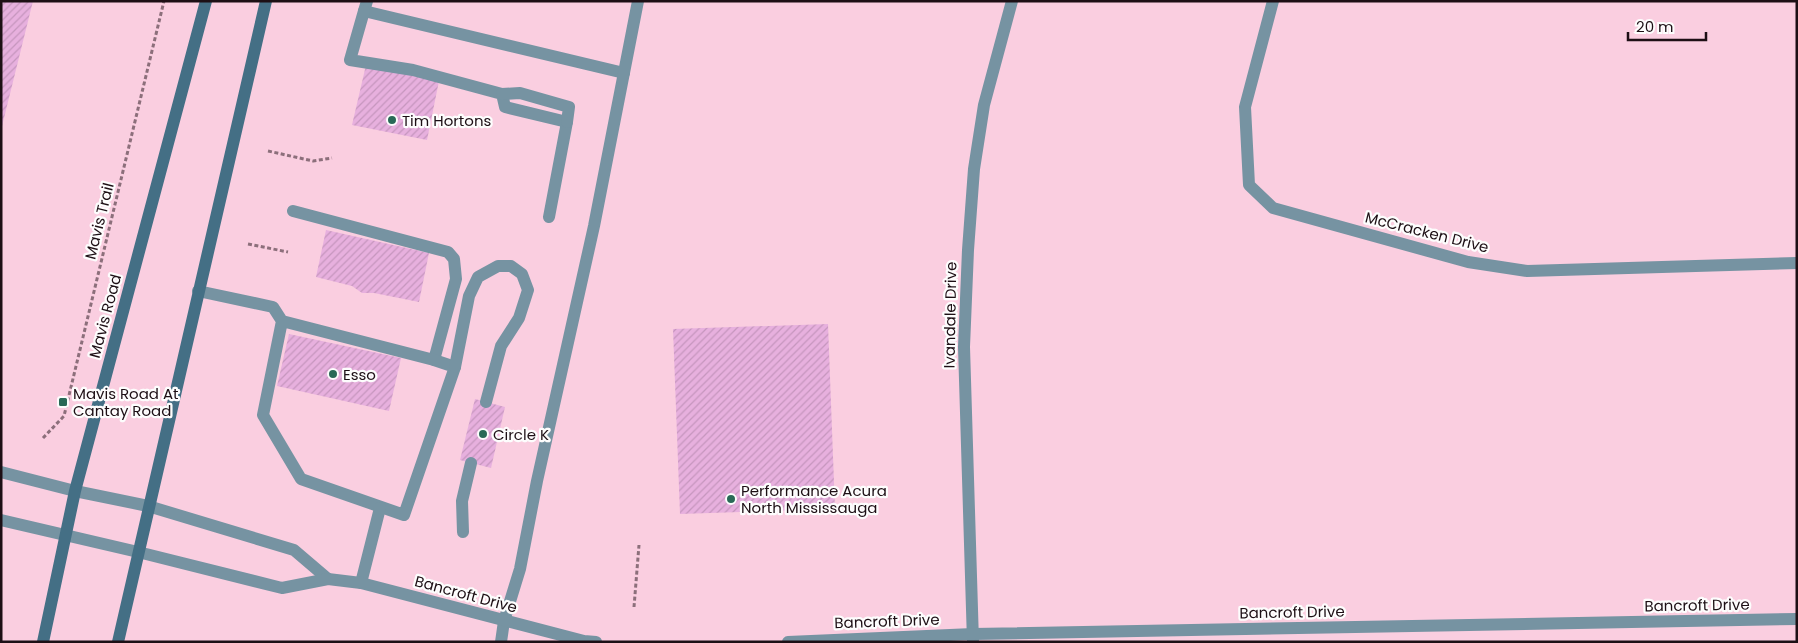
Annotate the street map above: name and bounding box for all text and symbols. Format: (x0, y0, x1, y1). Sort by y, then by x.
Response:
scale bar (1628, 10, 1706, 42)
text: 20 m (1636, 16, 1674, 37)
place label: Tim Hortons (402, 110, 491, 131)
marker: Tim Hortons (386, 114, 398, 126)
street label: Mavis Trail (79, 181, 119, 261)
street label: McCracken Drive (1363, 206, 1491, 258)
street label: Ivandale Drive (939, 261, 961, 369)
street label: Mavis Road (84, 272, 126, 360)
place label: Esso (343, 364, 376, 385)
marker: Esso (327, 368, 339, 380)
place label: Mavis Road At Cantay Road (73, 383, 179, 421)
marker: Mavis Road At Cantay Road (57, 396, 69, 408)
place label: Circle K (493, 424, 549, 445)
marker: Circle K (477, 428, 489, 440)
place label: Performance Acura North Mississauga (741, 480, 887, 518)
marker: Performance Acura North Mississauga (725, 493, 737, 505)
street label: Bancroft Drive (412, 570, 520, 618)
street label: Bancroft Drive (1644, 594, 1750, 616)
street label: Bancroft Drive (1239, 601, 1345, 623)
street label: Bancroft Drive (834, 609, 940, 633)

